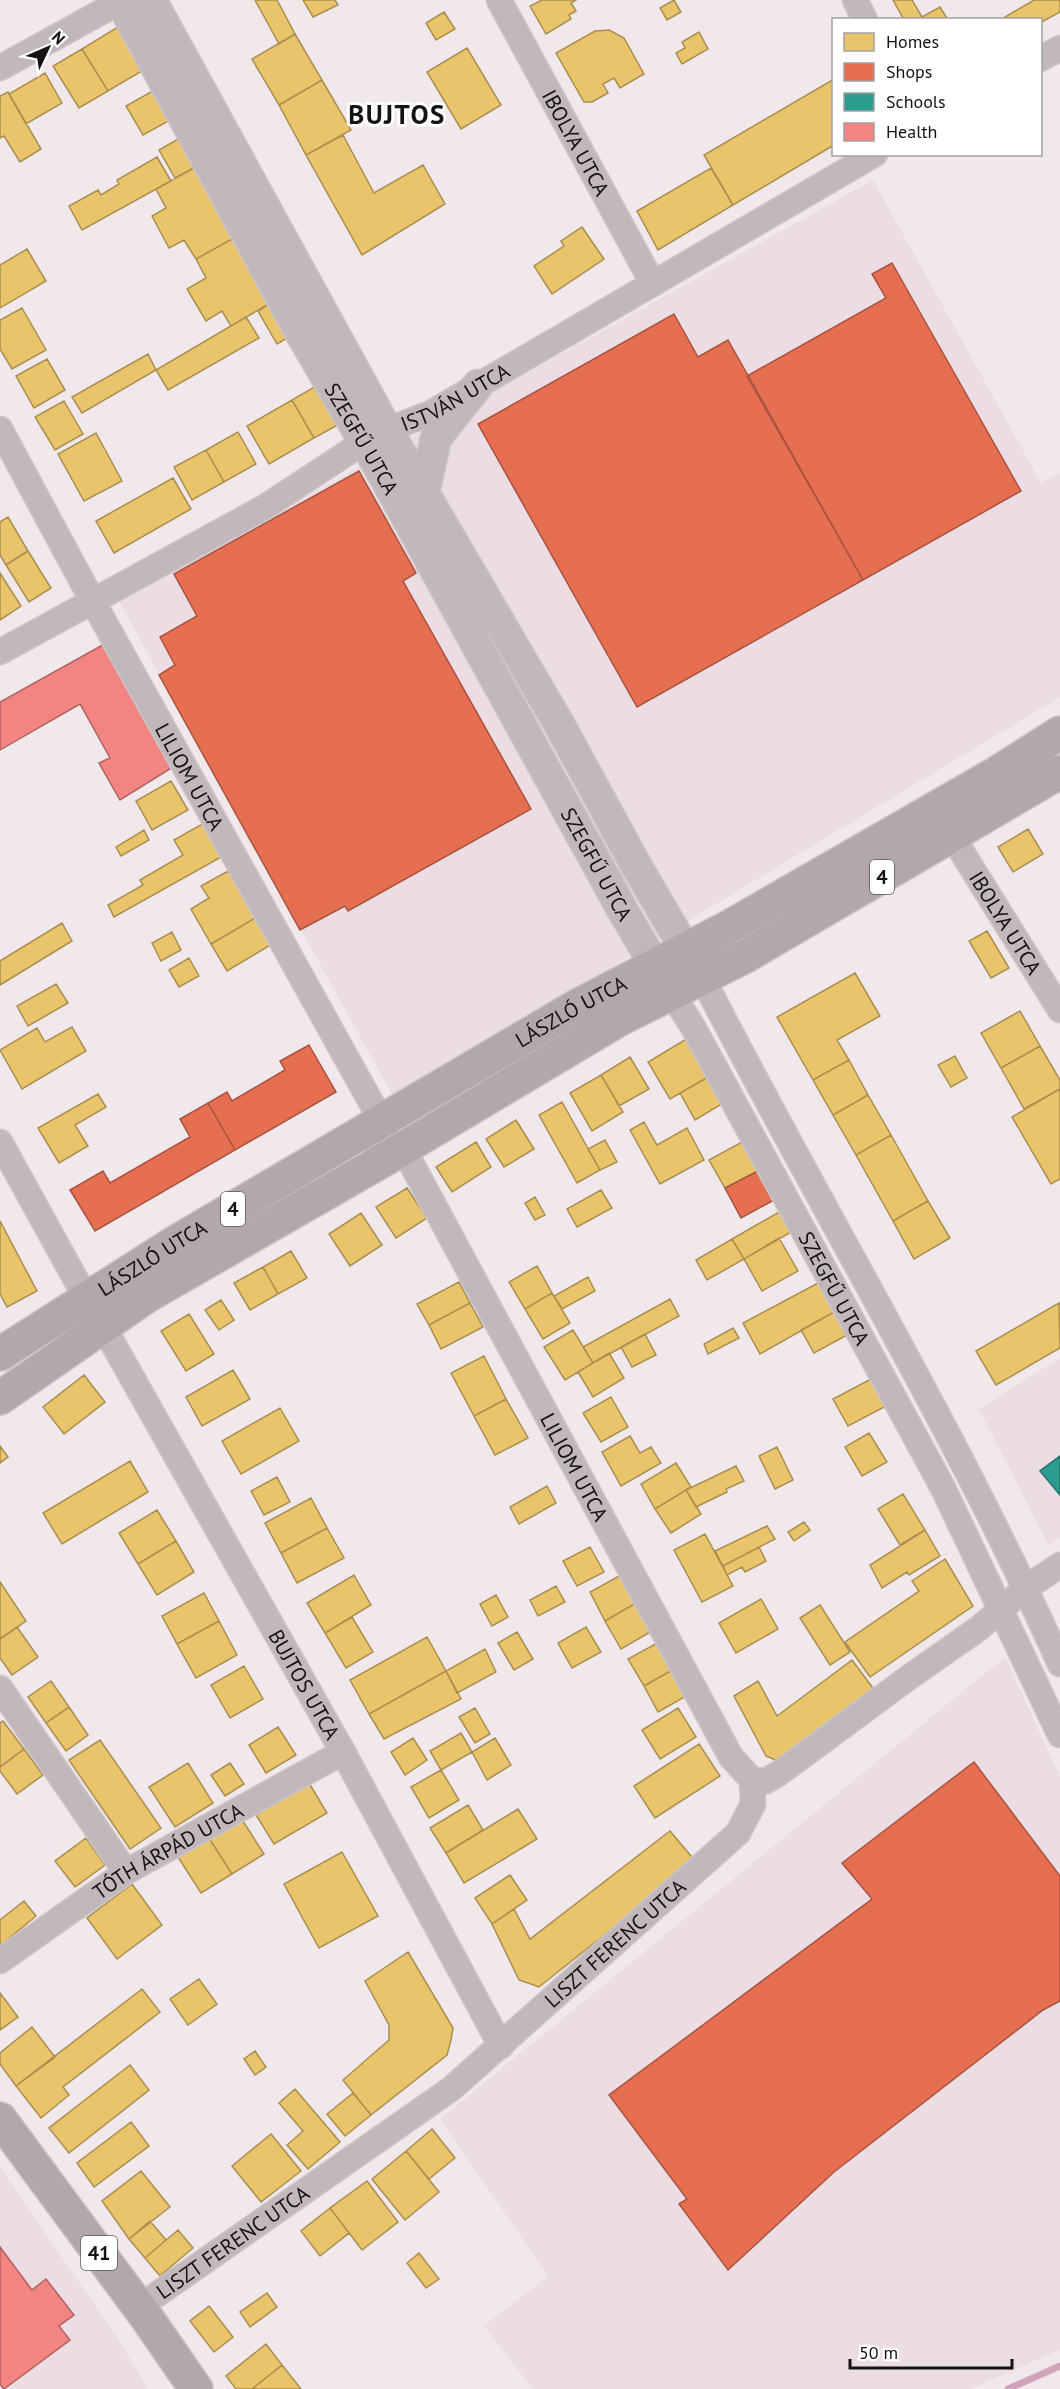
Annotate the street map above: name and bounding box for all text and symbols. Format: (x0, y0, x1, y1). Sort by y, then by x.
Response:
north arrow (18, 18, 78, 78)
legend (832, 18, 1042, 156)
text: N (48, 27, 70, 48)
text: Homes (886, 30, 939, 53)
text: Shops (886, 60, 932, 83)
street label: IBOLYA UTCA (537, 85, 616, 201)
text: Schools (886, 90, 946, 113)
district label: BUJTOS (348, 97, 446, 131)
text: Health (886, 120, 937, 143)
street label: ISTVÁN UTCA (397, 356, 515, 437)
street label: SZEGFŰ UTCA (319, 378, 405, 500)
street label: LILIOM UTCA (149, 718, 231, 835)
street label: SZEGFŰ UTCA (555, 803, 639, 926)
road number: 4 (870, 860, 894, 894)
street label: IBOLYA UTCA (964, 866, 1048, 980)
street label: LÁSZLÓ UTCA (510, 969, 632, 1053)
road number: 4 (221, 1192, 245, 1226)
street label: LÁSZLÓ UTCA (93, 1213, 212, 1302)
street label: SZEGFŰ UTCA (793, 1227, 877, 1350)
street label: LILIOM UTCA (535, 1408, 615, 1526)
street label: BUJTOS UTCA (263, 1624, 347, 1744)
street label: TÓTH ÁRPÁD UTCA (87, 1796, 248, 1905)
street label: LISZT FERENC UTCA (538, 1872, 692, 2013)
street label: LISZT FERENC UTCA (151, 2179, 315, 2304)
road number: 41 (81, 2236, 117, 2270)
scale bar (850, 2332, 1012, 2370)
text: 50 m (859, 2341, 898, 2364)

